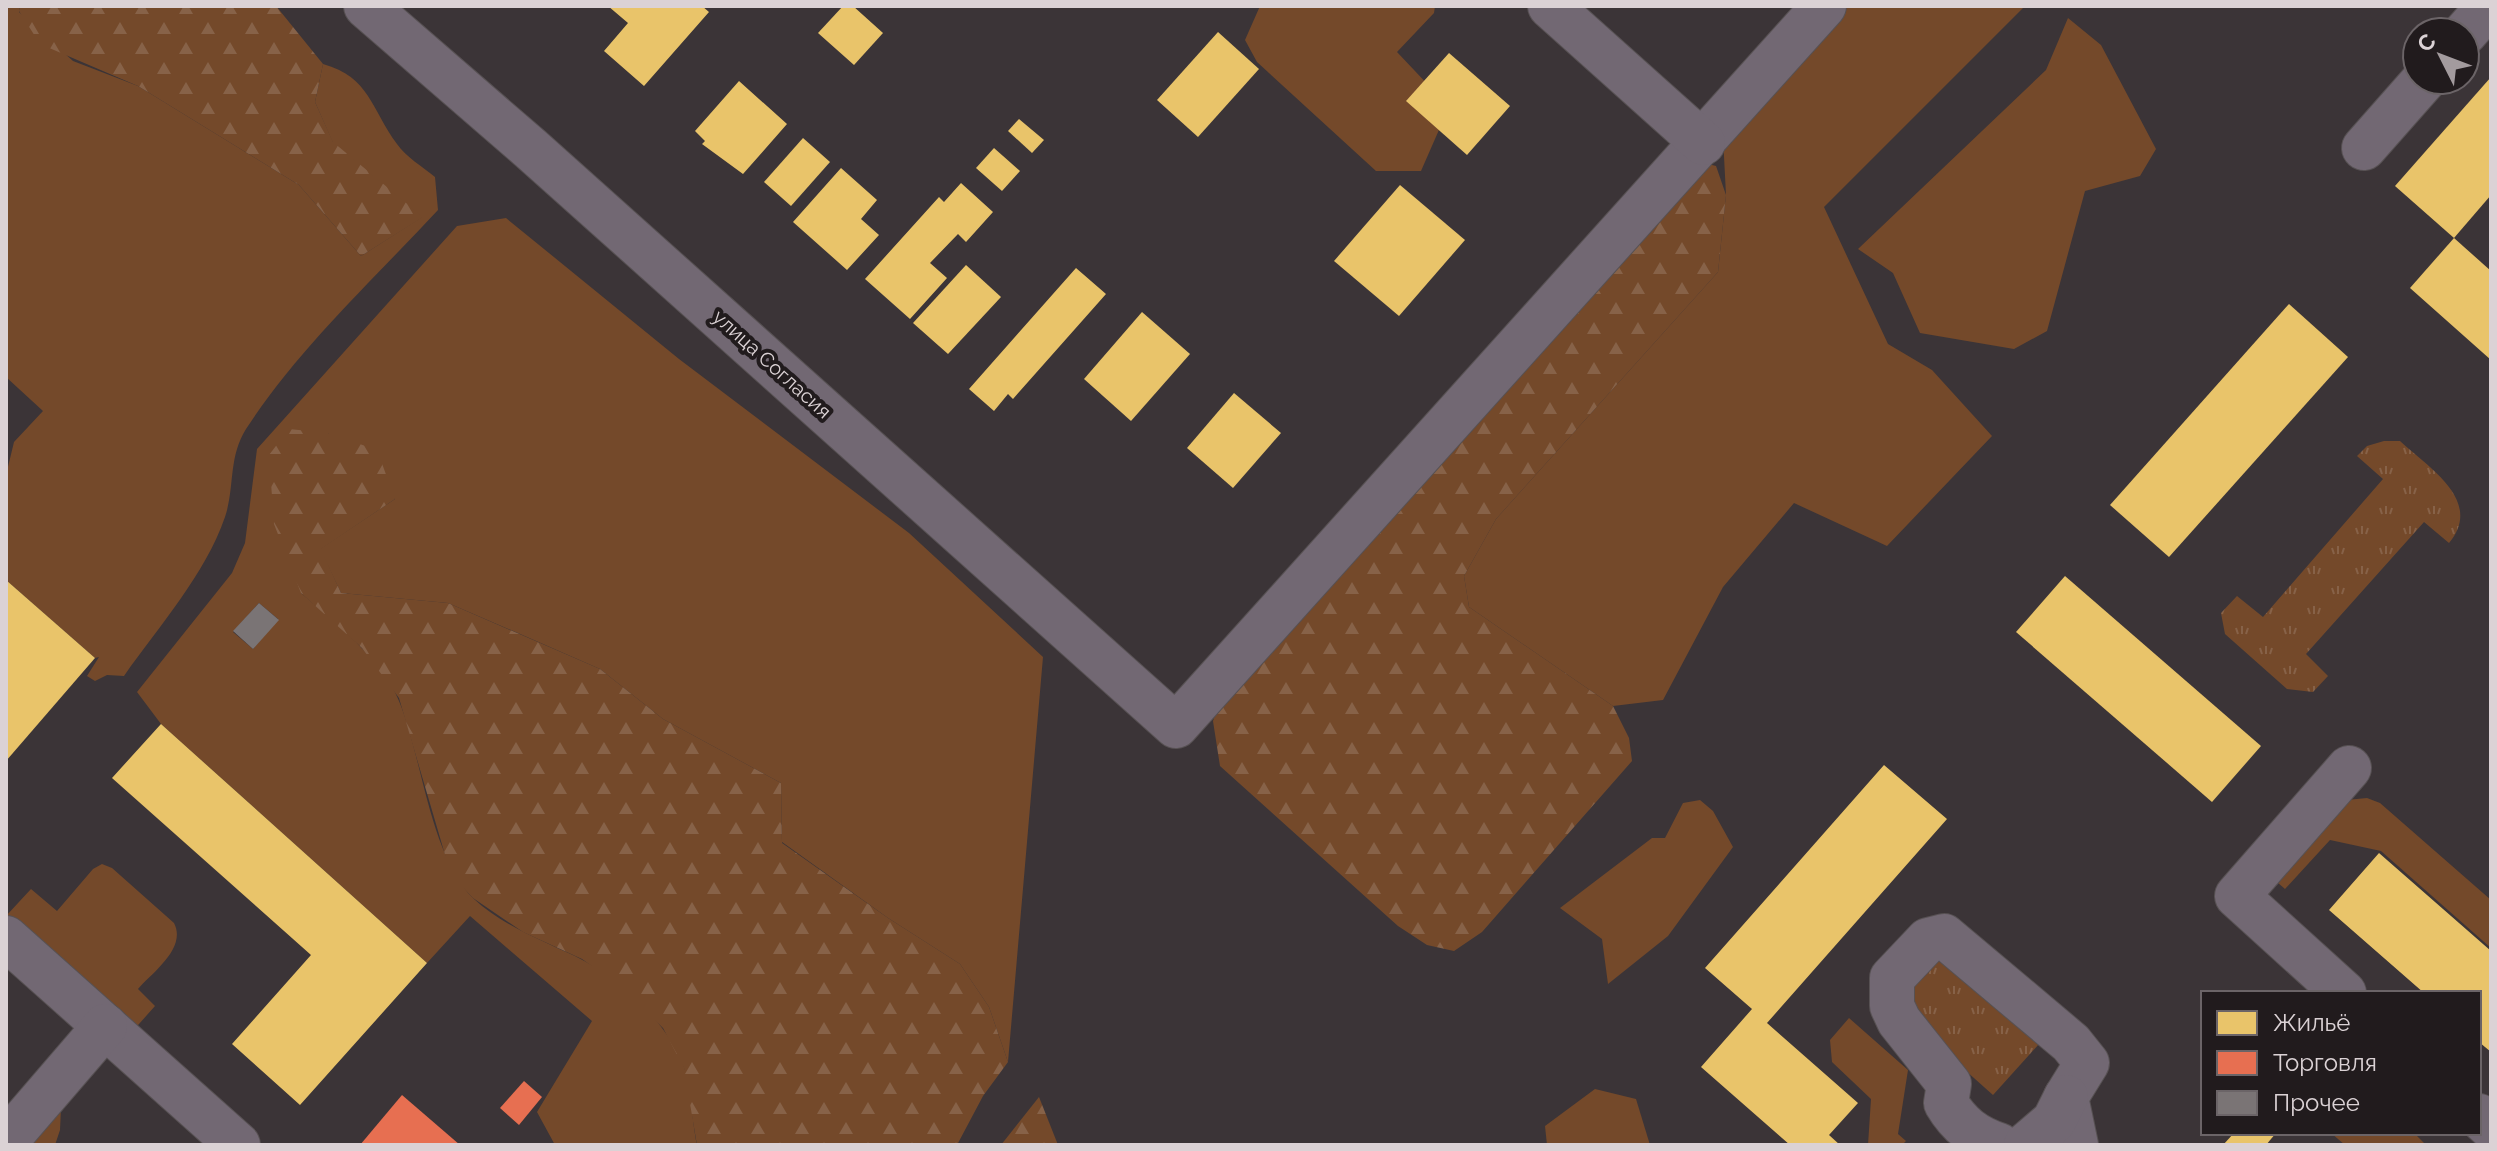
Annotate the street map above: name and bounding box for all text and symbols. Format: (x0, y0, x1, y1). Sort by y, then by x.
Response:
north arrow (2401, 16, 2481, 96)
text: С (2411, 28, 2441, 57)
street label: улица Согласия (708, 305, 836, 423)
legend (2201, 991, 2481, 1135)
text: Жильё (2273, 1008, 2350, 1037)
text: Торговля (2273, 1048, 2377, 1077)
text: Прочее (2273, 1088, 2360, 1117)

